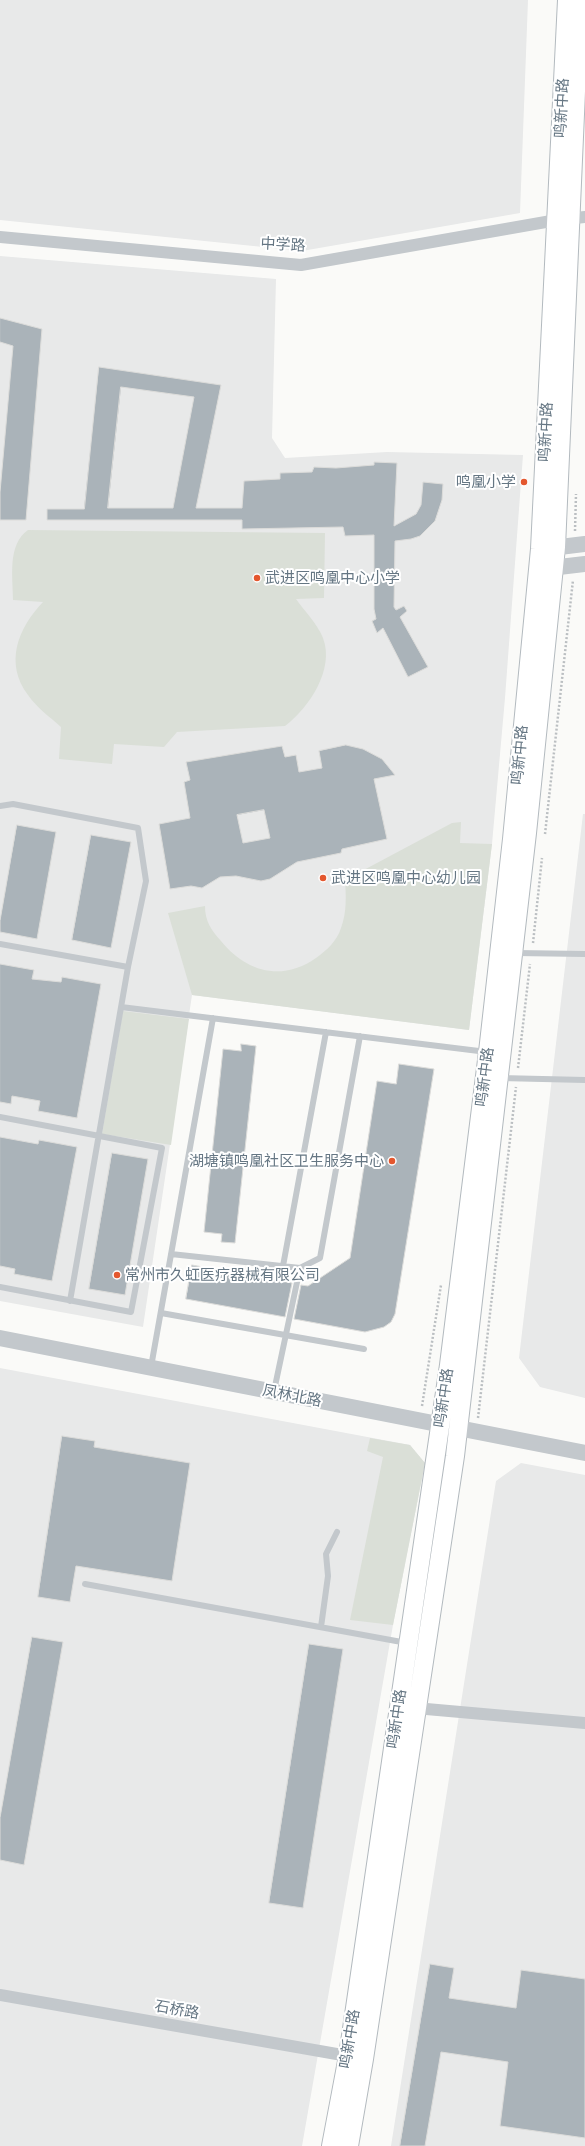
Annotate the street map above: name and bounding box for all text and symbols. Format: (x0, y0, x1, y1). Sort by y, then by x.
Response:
street label: 鸣新中路 (551, 78, 573, 138)
street label: 中学路 (260, 235, 306, 255)
street label: 鸣新中路 (535, 402, 557, 462)
place label: 鸣凰小学 (456, 473, 516, 491)
marker: 鸣凰小学 (519, 477, 529, 487)
place label: 武进区鸣凰中心小学 (265, 569, 400, 587)
marker: 武进区鸣凰中心小学 (252, 573, 262, 583)
street label: 鸣新中路 (508, 724, 532, 786)
place label: 武进区鸣凰中心幼儿园 (331, 869, 481, 887)
marker: 武进区鸣凰中心幼儿园 (318, 873, 328, 883)
street label: 鸣新中路 (472, 1046, 498, 1108)
place label: 湖塘镇鸣凰社区卫生服务中心 (189, 1152, 384, 1170)
marker: 湖塘镇鸣凰社区卫生服务中心 (387, 1156, 397, 1166)
place label: 常州市久虹医疗器械有限公司 (125, 1266, 320, 1284)
marker: 常州市久虹医疗器械有限公司 (112, 1270, 122, 1280)
street label: 鸣新中路 (431, 1367, 457, 1429)
street label: 凤林北路 (261, 1381, 323, 1411)
street label: 鸣新中路 (384, 1688, 410, 1750)
street label: 石桥路 (153, 1997, 201, 2023)
street label: 鸣新中路 (336, 2008, 364, 2070)

